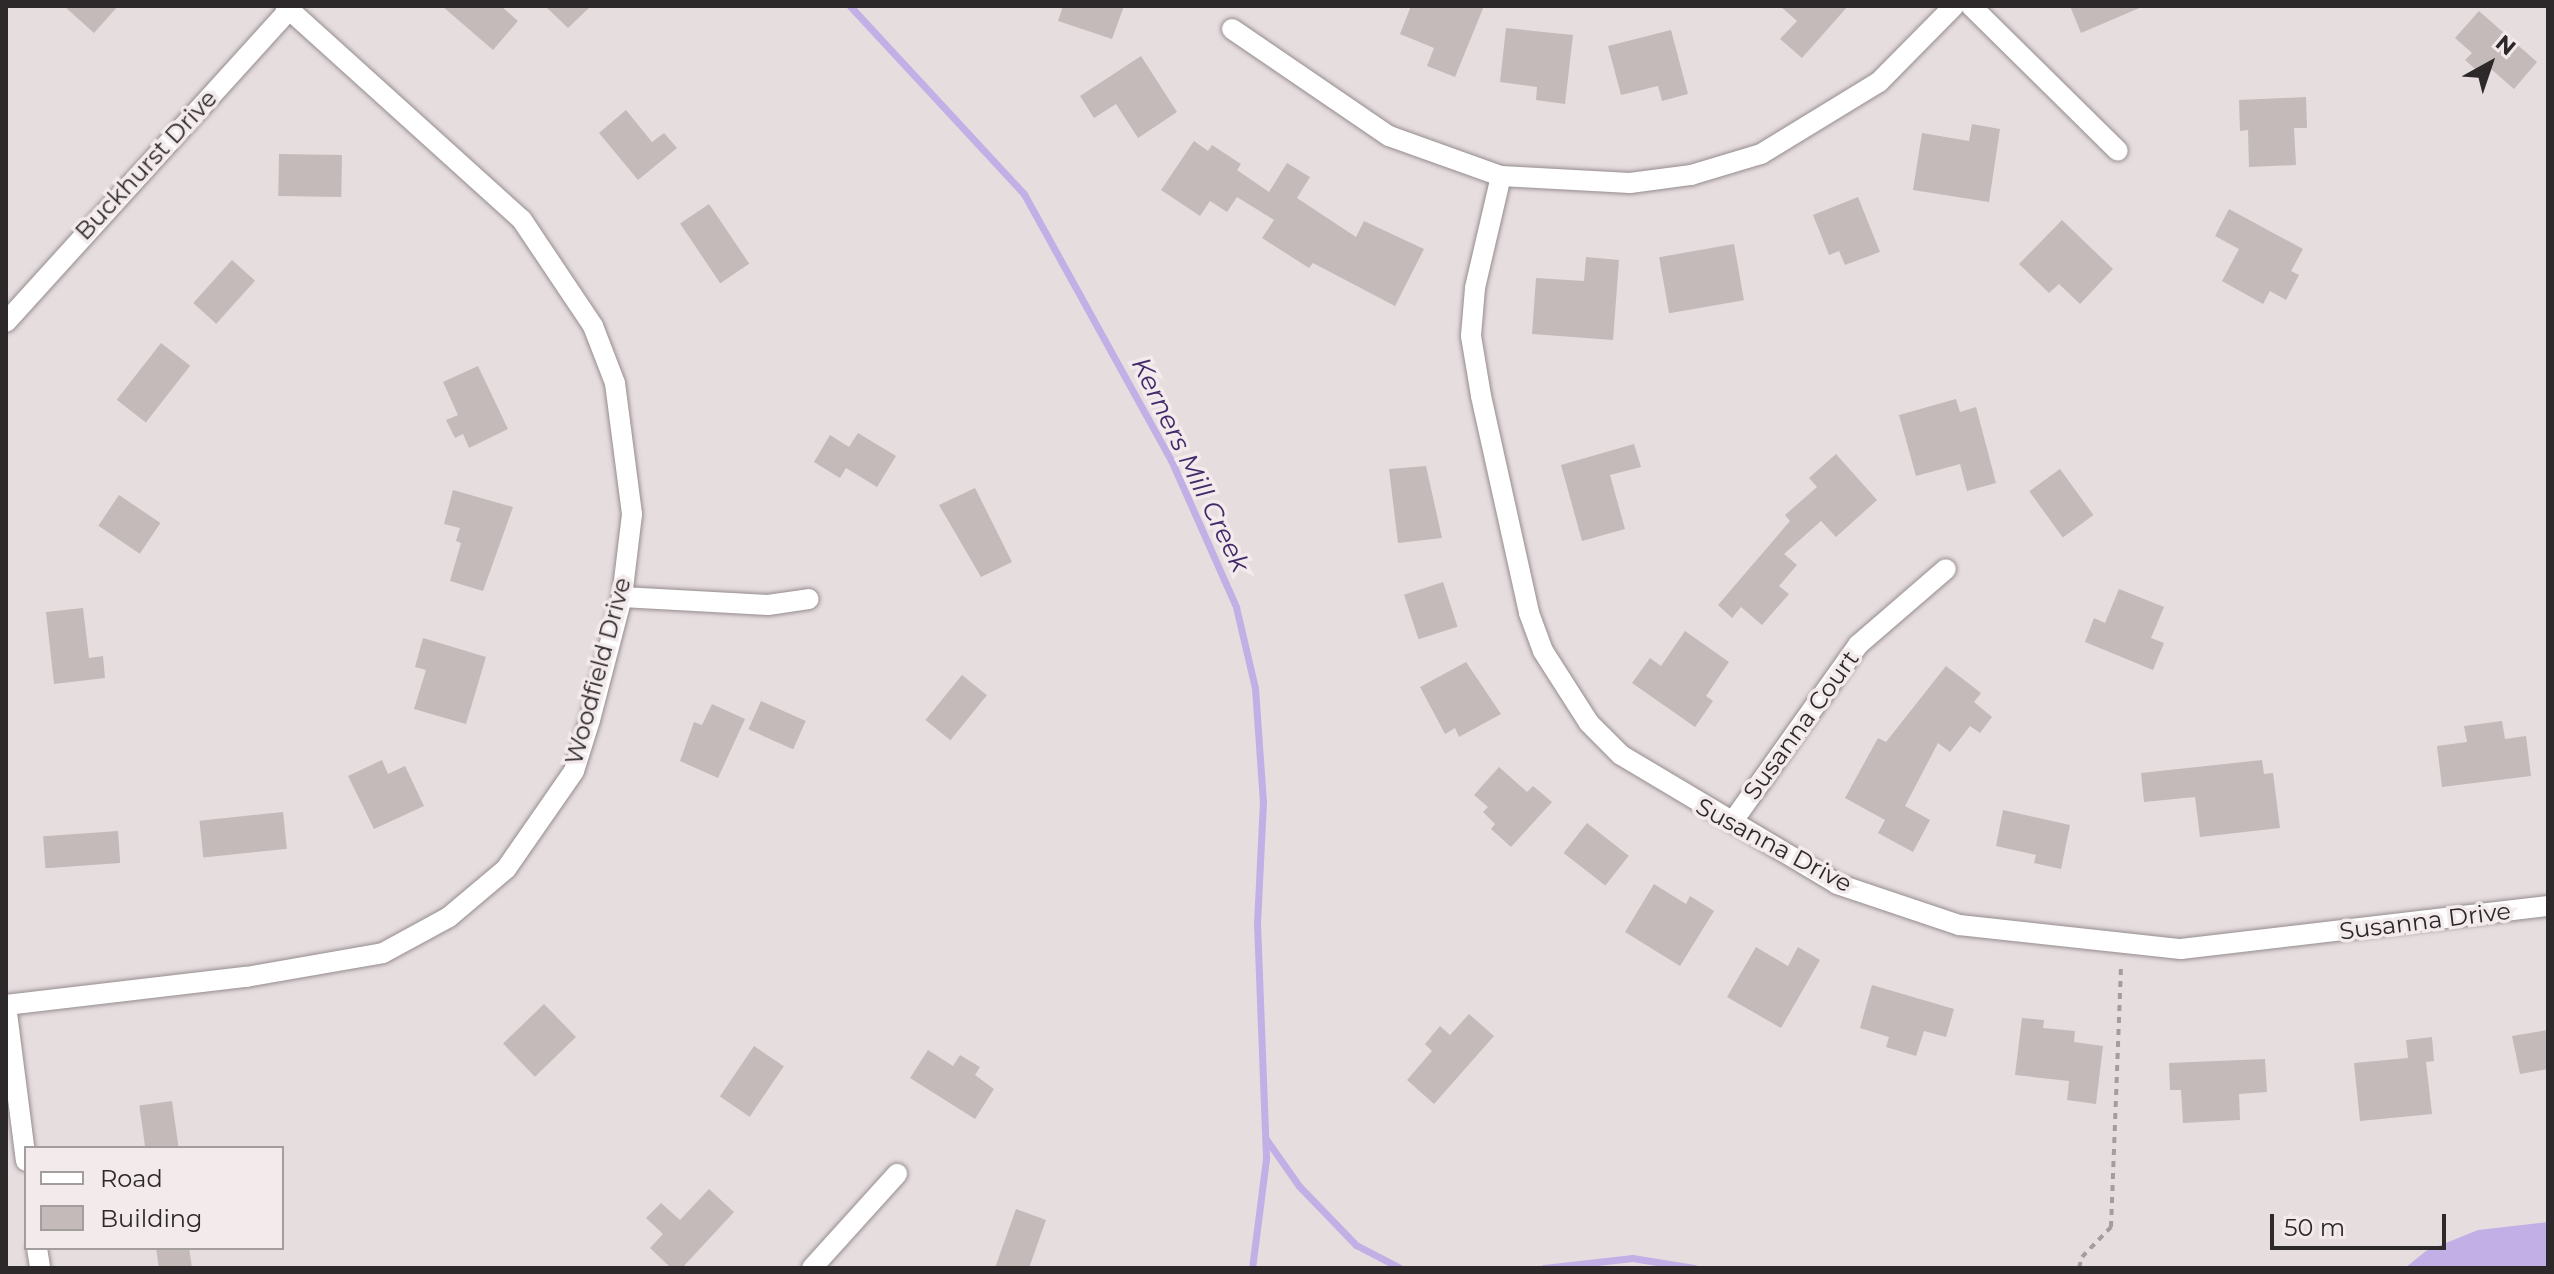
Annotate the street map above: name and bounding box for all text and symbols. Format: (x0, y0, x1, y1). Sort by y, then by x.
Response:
north arrow (2450, 24, 2530, 104)
text: N (2490, 29, 2521, 61)
street label: Buckhurst Drive (69, 84, 223, 246)
water label: Kerners Mill Creek (1124, 352, 1256, 578)
street label: Woodfield Drive (559, 574, 637, 768)
street label: Susanna Court (1737, 645, 1865, 805)
street label: Susanna Drive (1691, 792, 1857, 898)
street label: Susanna Drive (2338, 896, 2512, 946)
legend (24, 1146, 284, 1250)
text: Road (100, 1164, 163, 1193)
scale bar (2274, 1198, 2450, 1248)
text: Building (100, 1204, 203, 1233)
text: 50 m (2284, 1213, 2345, 1242)

